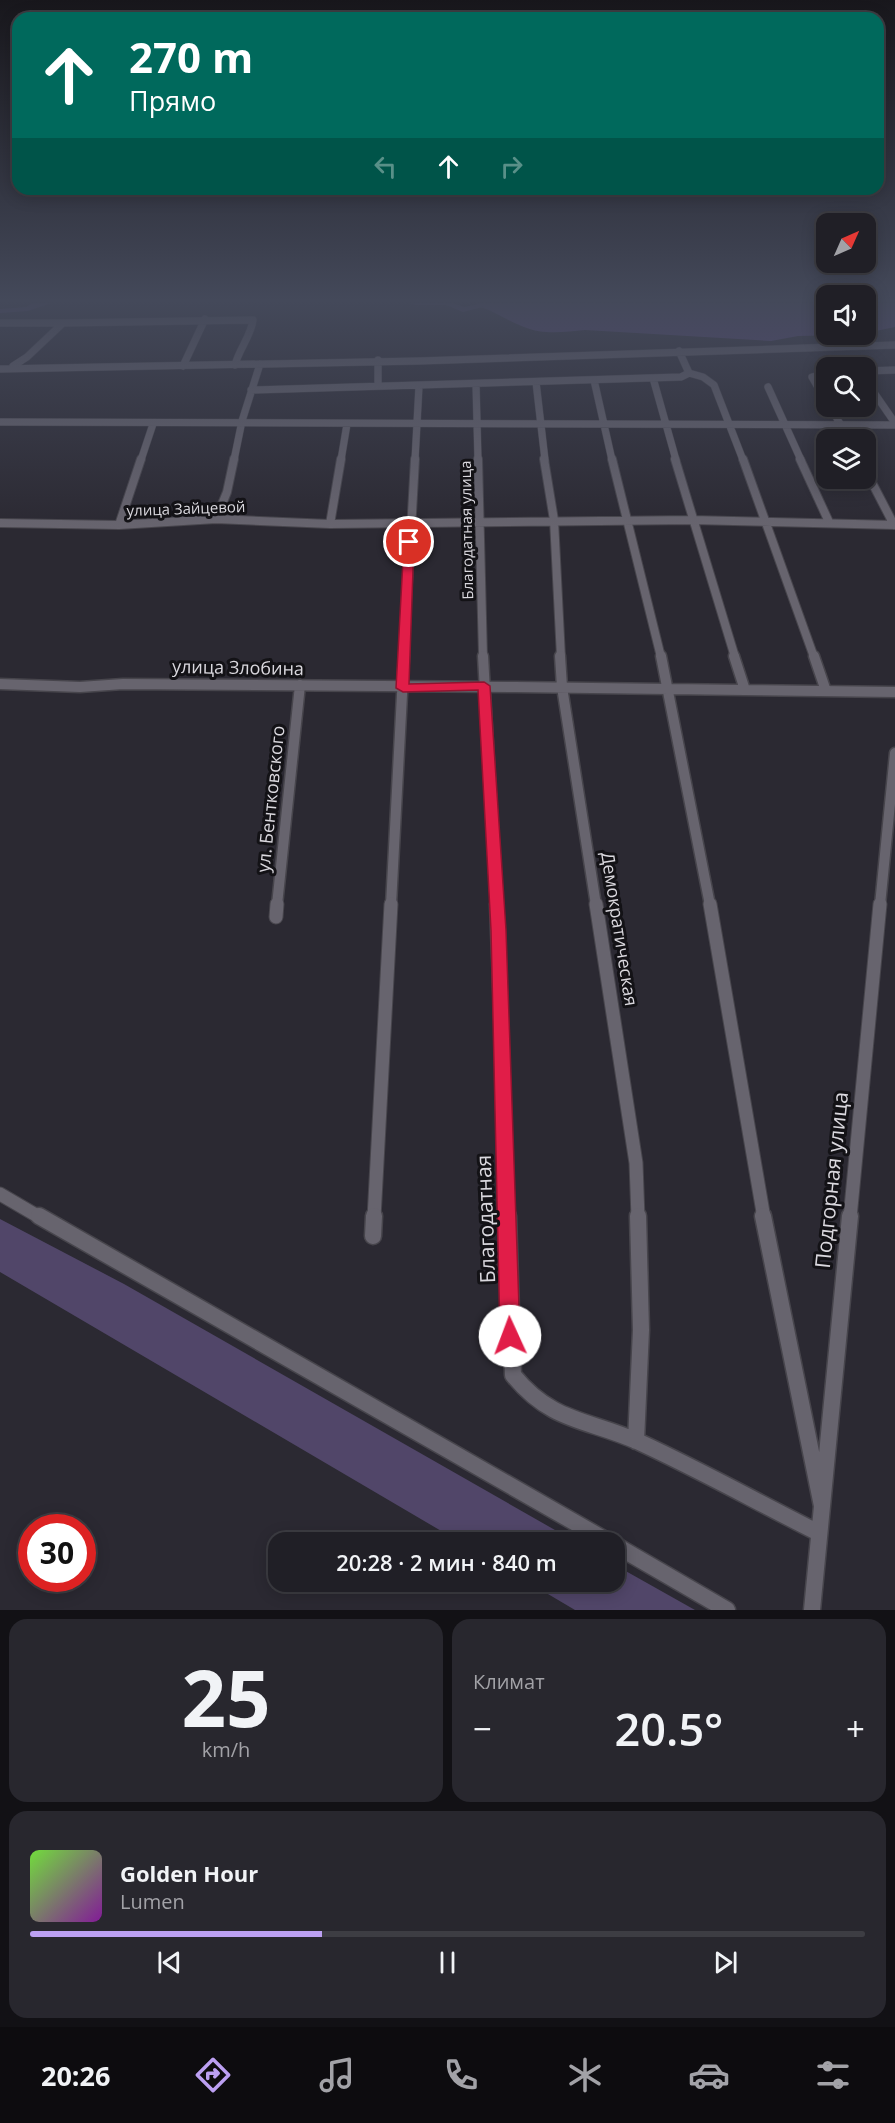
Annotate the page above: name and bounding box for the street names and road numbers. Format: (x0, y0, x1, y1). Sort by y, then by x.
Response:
street label: Благодатная улица (455, 460, 477, 600)
street label: улица Зайцевой (126, 496, 246, 520)
street label: улица Злобина (172, 654, 304, 680)
street label: ул. Бентковского (250, 724, 290, 874)
street label: Демократическая (596, 850, 644, 1008)
street label: Подгорная улица (808, 1090, 854, 1270)
street label: Благодатная (469, 1154, 501, 1284)

